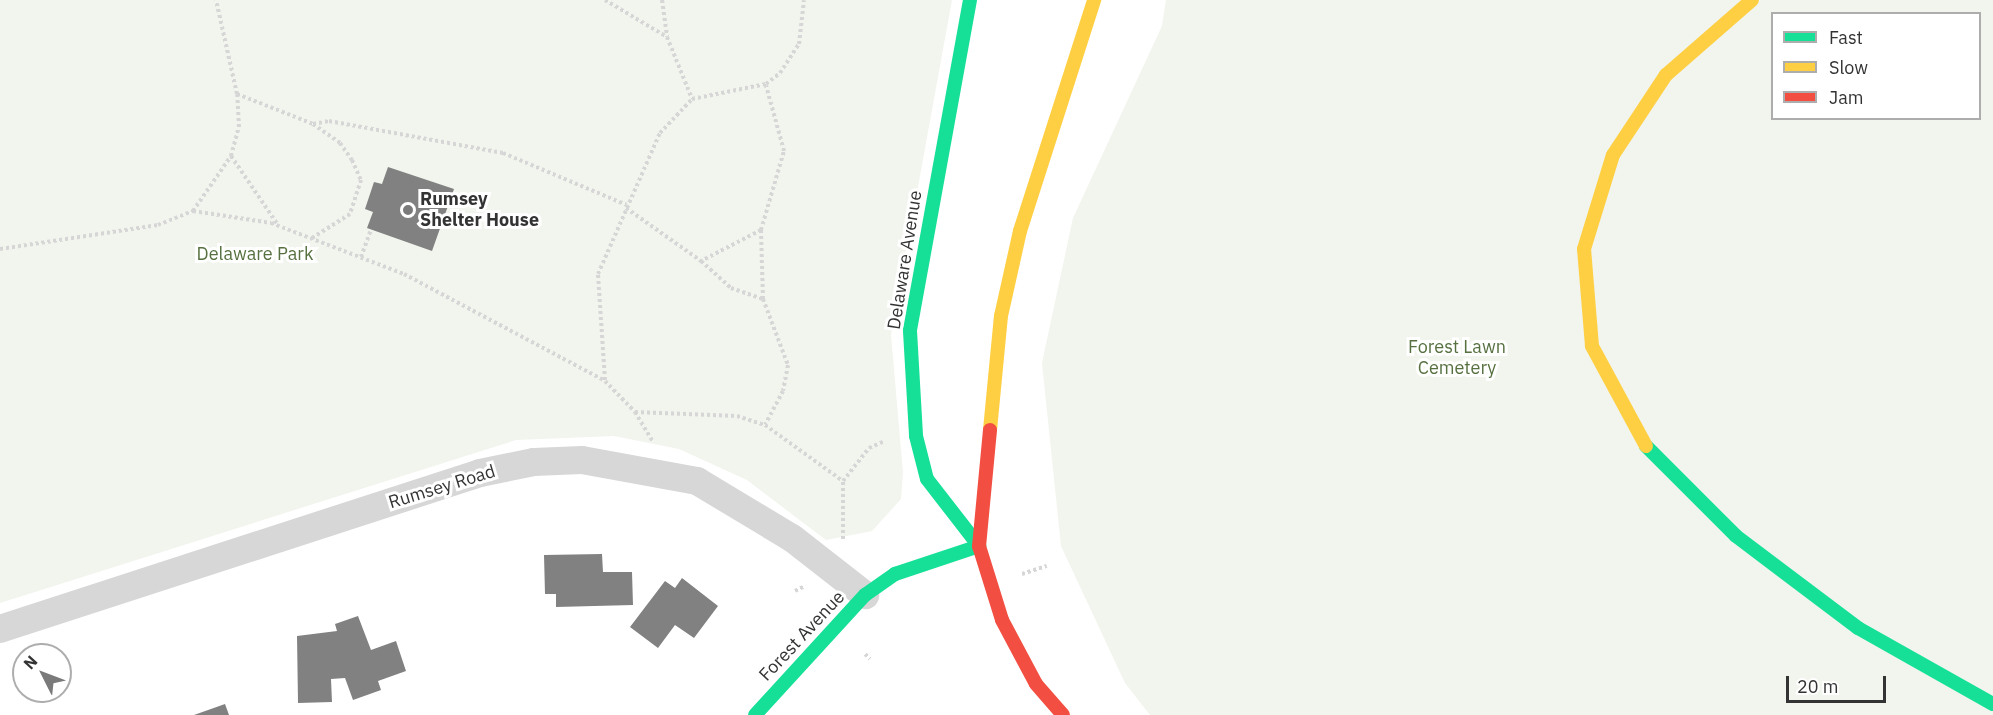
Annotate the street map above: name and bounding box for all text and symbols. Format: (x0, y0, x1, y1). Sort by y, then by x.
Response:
legend (1771, 12, 1981, 120)
text: Fast (1829, 26, 1863, 49)
text: Slow (1829, 56, 1868, 79)
text: Jam (1829, 86, 1864, 109)
place label: Rumsey Shelter House (420, 189, 539, 232)
street label: Delaware Avenue (883, 189, 927, 331)
marker: Rumsey Shelter House (401, 203, 415, 217)
park label: Delaware Park (197, 243, 313, 265)
park label: Forest Lawn Cemetery (1408, 337, 1506, 380)
street label: Rumsey Road (386, 460, 498, 514)
street label: Forest Avenue (755, 586, 849, 686)
north arrow (12, 643, 72, 703)
text: N (19, 651, 41, 673)
scale bar (1789, 664, 1890, 702)
text: 20 m (1797, 675, 1839, 698)

